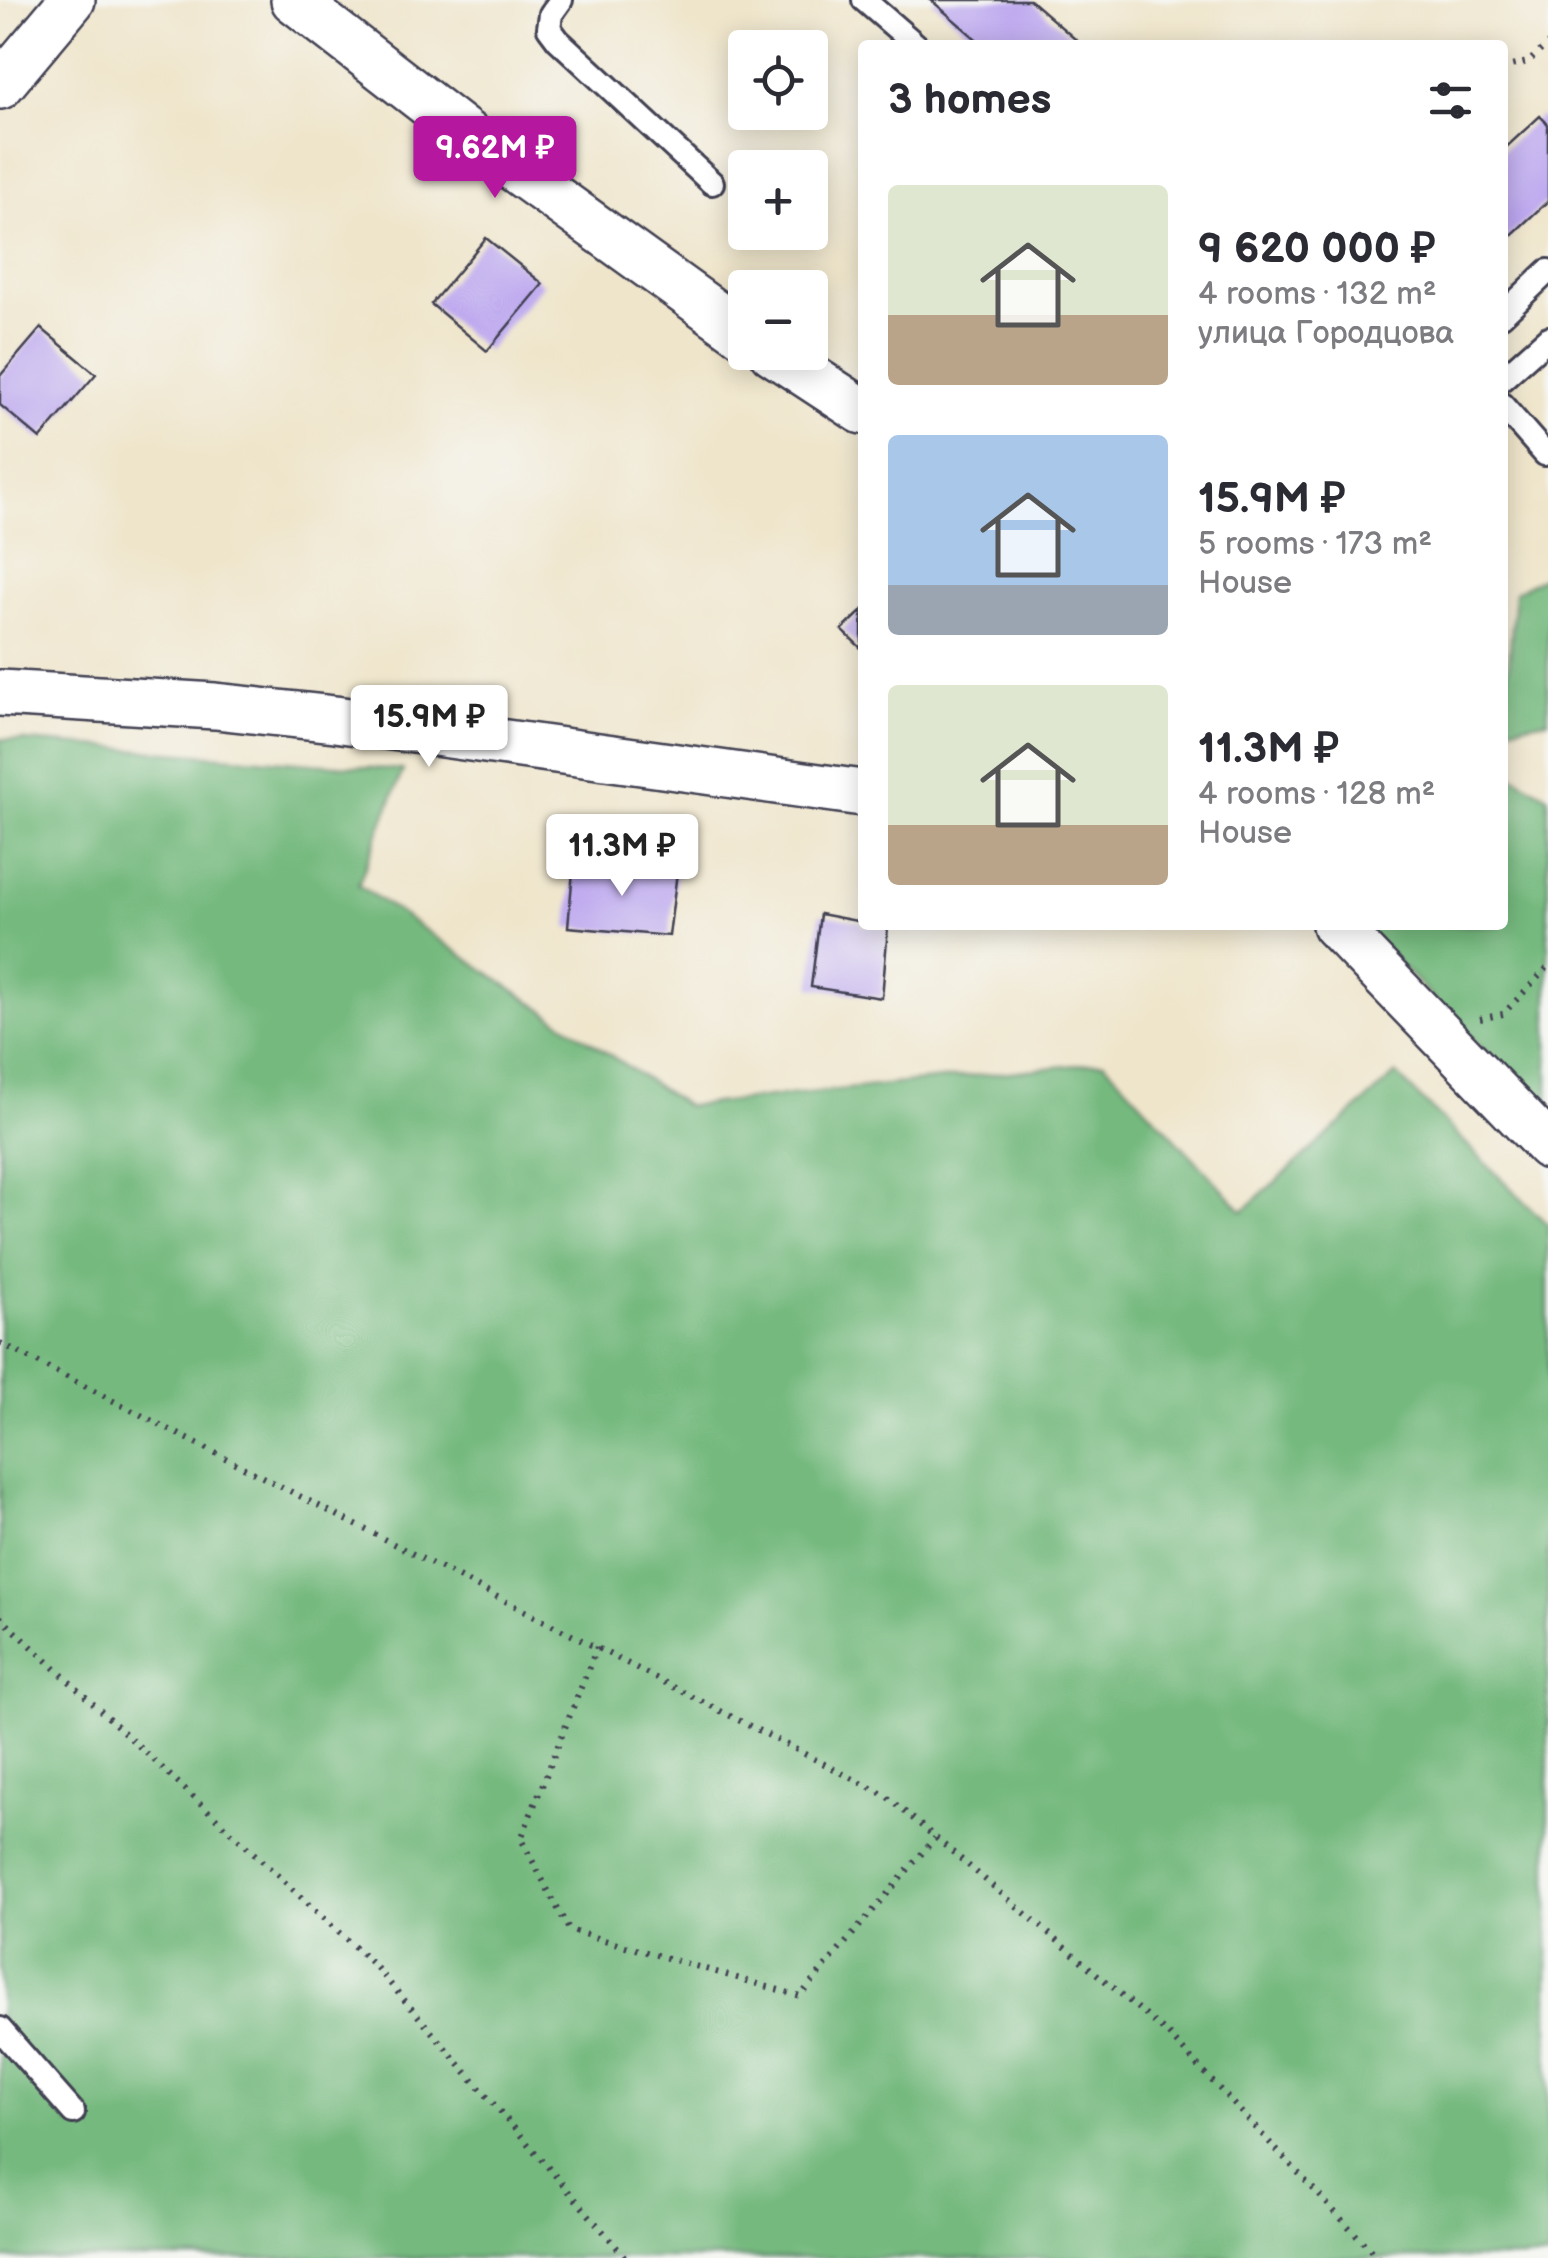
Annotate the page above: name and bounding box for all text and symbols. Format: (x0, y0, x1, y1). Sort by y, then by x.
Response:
map controls (728, 30, 828, 370)
button: locate (728, 30, 828, 130)
icon: filters (1423, 73, 1478, 128)
text: 3 homes (888, 75, 1051, 126)
pin: 9.62M ₽ (403, 116, 587, 201)
text: 9.62M ₽ (435, 129, 555, 168)
button: + (728, 150, 828, 250)
text: 9 620 000 ₽ (1198, 224, 1436, 275)
icon: home (968, 225, 1088, 345)
button: − (728, 270, 828, 370)
text: 4 rooms · 132 m² (1198, 275, 1436, 314)
text: улица Городцова (1198, 314, 1454, 353)
text: 15.9M ₽ (1198, 474, 1346, 525)
icon: home (968, 475, 1088, 595)
text: 5 rooms · 173 m² (1198, 525, 1432, 564)
text: House (1198, 564, 1292, 603)
pin: 15.9M ₽ (337, 685, 521, 770)
text: 15.9M ₽ (373, 698, 485, 737)
text: 11.3M ₽ (1198, 724, 1339, 775)
icon: home (968, 725, 1088, 845)
text: 4 rooms · 128 m² (1198, 775, 1435, 814)
pin: 11.3M ₽ (530, 814, 714, 899)
text: House (1198, 814, 1292, 853)
text: 11.3M ₽ (568, 827, 676, 866)

